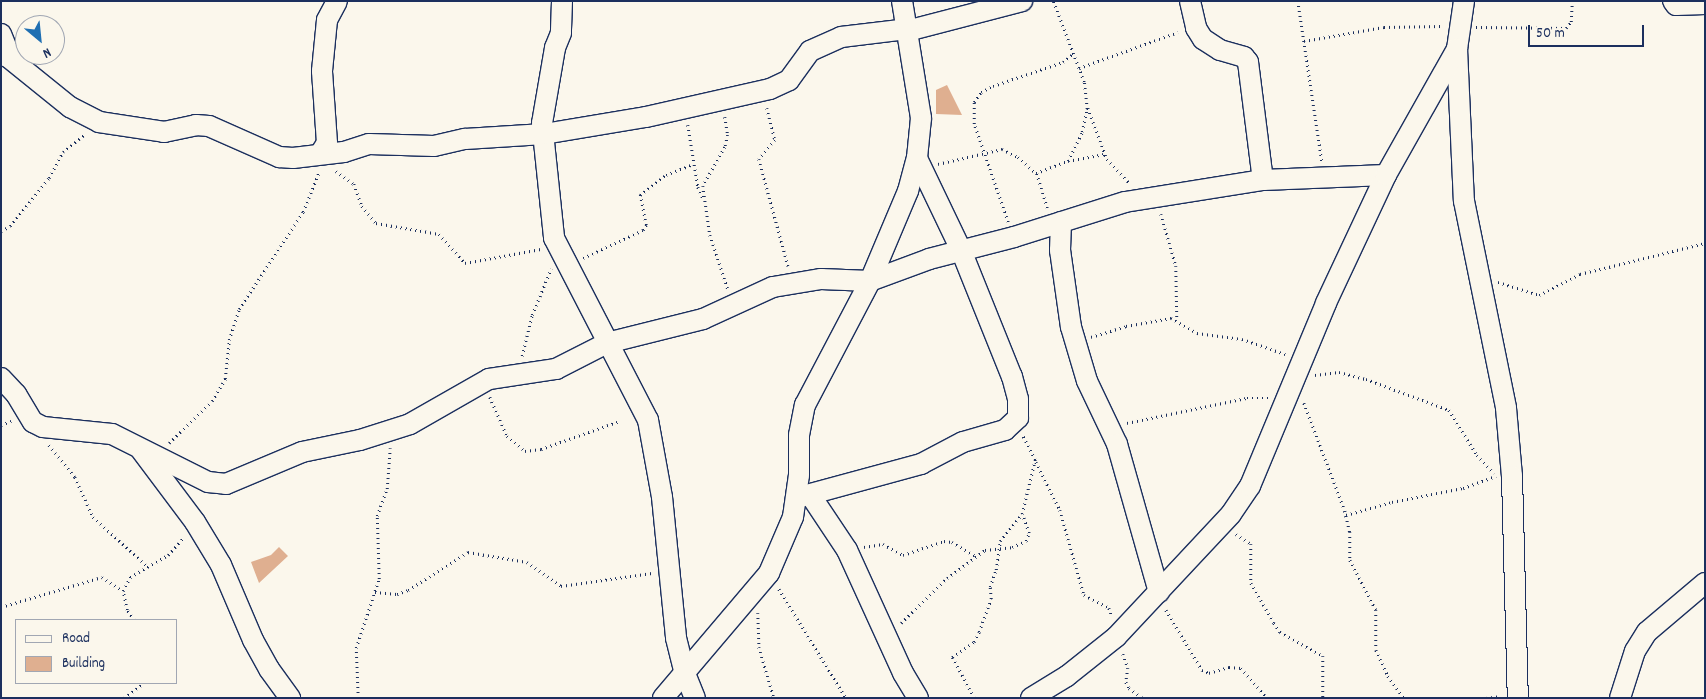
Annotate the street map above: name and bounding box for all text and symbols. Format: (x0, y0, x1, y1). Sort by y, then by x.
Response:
north arrow (15, 15, 65, 65)
scale bar (1531, 15, 1647, 47)
text: 50 m (1536, 23, 1565, 45)
text: N (39, 42, 54, 63)
legend (15, 619, 178, 684)
text: Road (62, 628, 90, 650)
text: Building (62, 653, 105, 675)

